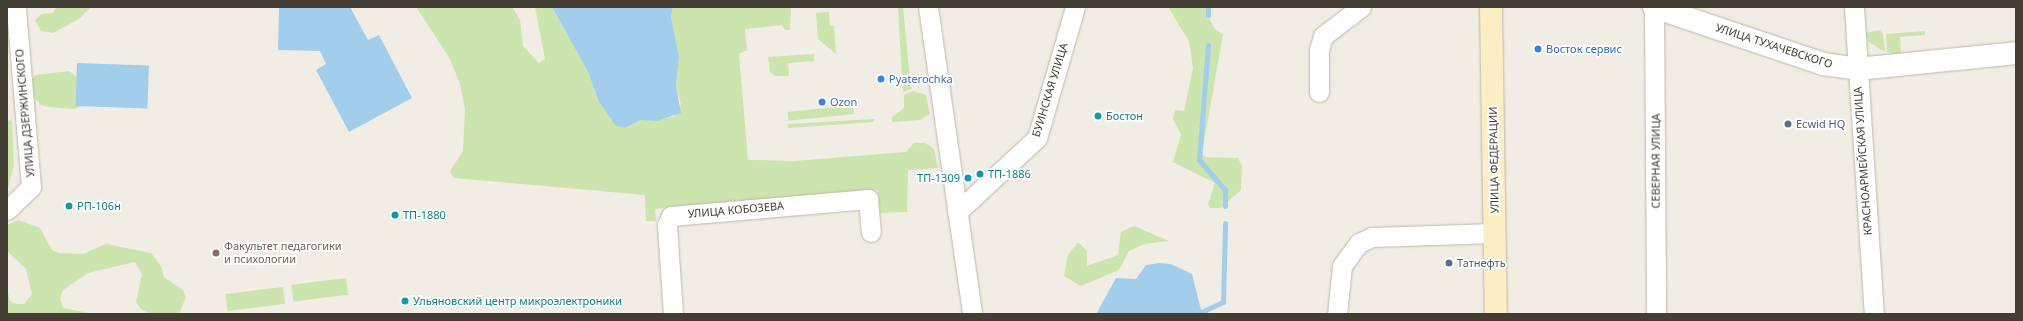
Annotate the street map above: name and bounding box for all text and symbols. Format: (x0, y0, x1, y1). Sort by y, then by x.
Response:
street label: УЛИЦА ТУХАЧЕВСКОГО (1714, 21, 1834, 71)
street label: БУИНСКАЯ УЛИЦА (1029, 41, 1071, 139)
place label: Восток сервис (1546, 42, 1622, 56)
marker: Восток сервис (1533, 44, 1543, 54)
street label: УЛИЦА ДЗЕРЖИНСКОГО (13, 48, 37, 178)
place label: Pyaterochka (889, 72, 953, 86)
marker: Pyaterochka (876, 74, 886, 84)
street label: КРАСНОАРМЕЙСКАЯ УЛИЦА (1851, 86, 1875, 236)
place label: Ozon (830, 95, 857, 109)
marker: Ozon (817, 97, 827, 107)
street label: УЛИЦА ФЕДЕРАЦИИ (1486, 106, 1502, 214)
place label: Бостон (1106, 109, 1143, 123)
marker: Бостон (1093, 111, 1103, 121)
street label: СЕВЕРНАЯ УЛИЦА (1649, 113, 1663, 209)
place label: Ecwid HQ (1796, 117, 1845, 131)
marker: Ecwid HQ (1783, 119, 1793, 129)
place label: ТП-1886 (988, 167, 1031, 181)
marker: ТП-1886 (975, 169, 985, 179)
place label: ТП-1309 (917, 171, 960, 185)
marker: ТП-1309 (963, 173, 973, 183)
place label: РП-106н (77, 199, 121, 213)
street label: УЛИЦА КОБОЗЕВА (687, 199, 785, 221)
marker: РП-106н (64, 201, 74, 211)
place label: ТП-1880 (403, 208, 446, 222)
marker: ТП-1880 (390, 210, 400, 220)
place label: Факультет педагогики и психологии (224, 240, 342, 266)
marker: Факультет педагогики и психологии (211, 248, 221, 258)
place label: Татнефть (1457, 256, 1506, 270)
marker: Татнефть (1444, 258, 1454, 268)
place label: Ульяновский центр микроэлектроники (413, 294, 622, 308)
marker: Ульяновский центр микроэлектроники (400, 296, 410, 306)

